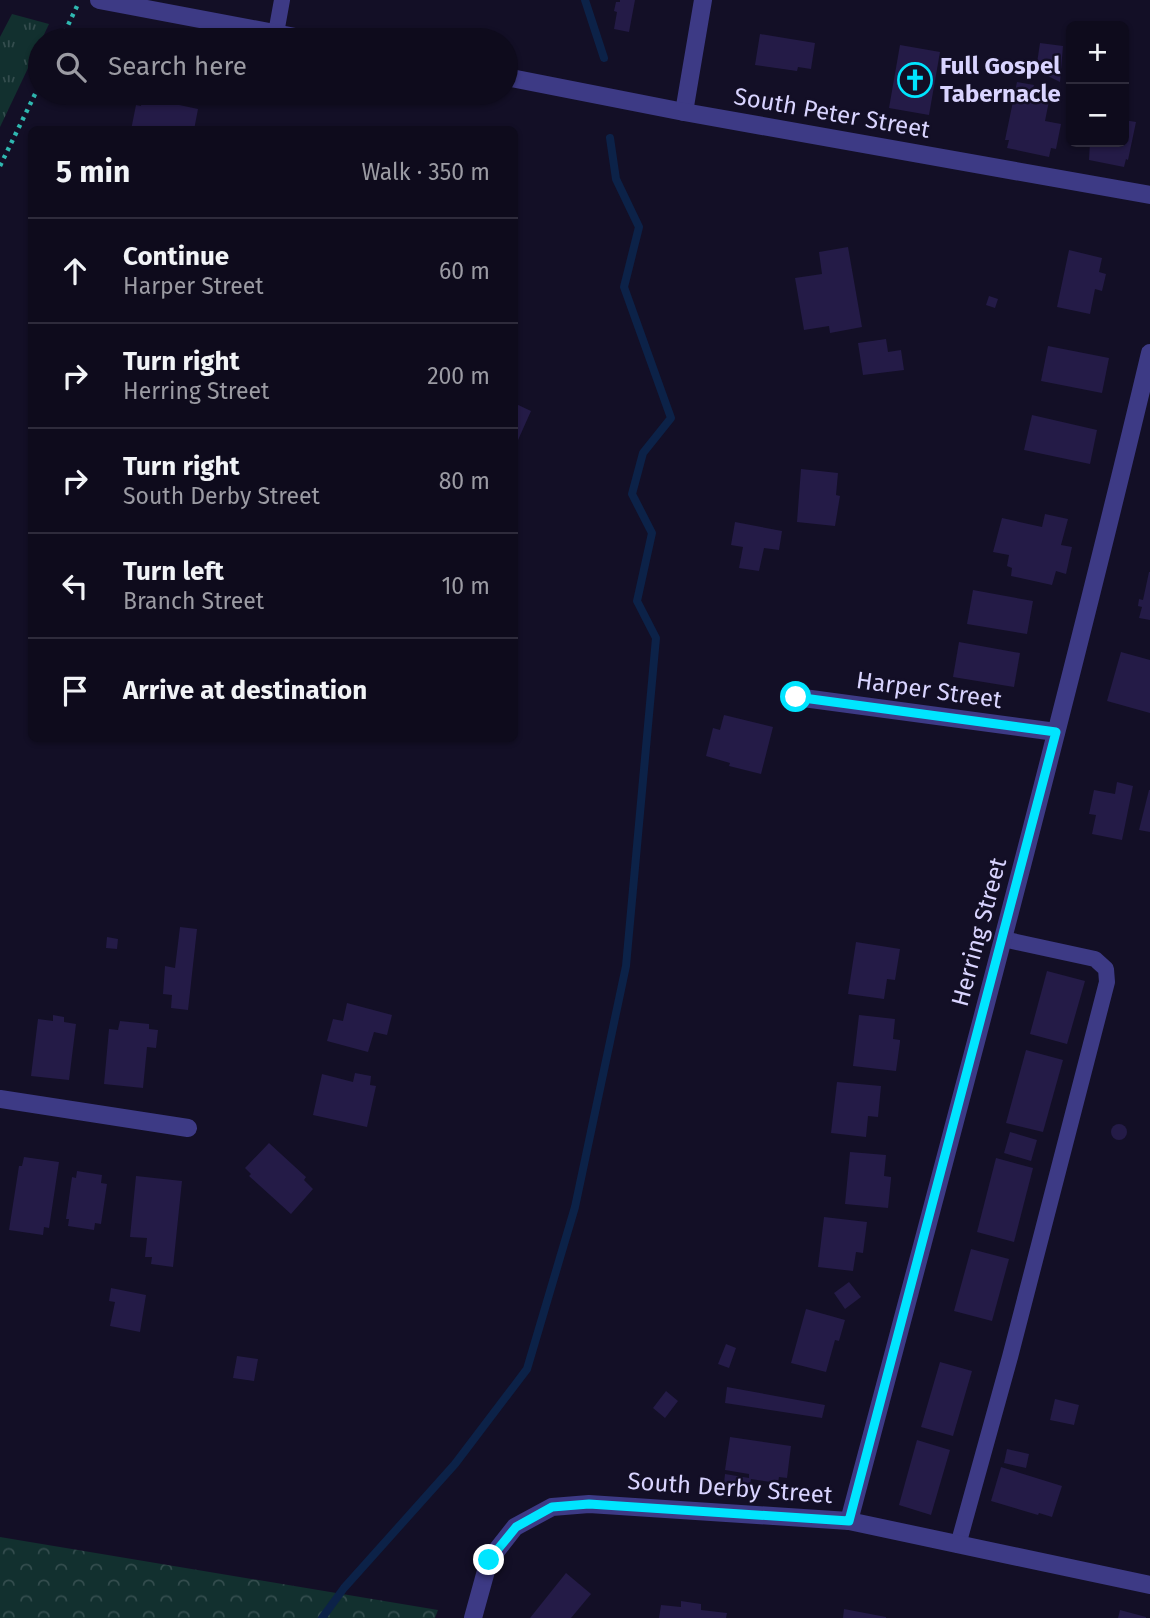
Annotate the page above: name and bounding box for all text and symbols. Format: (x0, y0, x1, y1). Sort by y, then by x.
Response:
map controls (1066, 21, 1129, 147)
button: + (1066, 21, 1129, 84)
search box (28, 28, 518, 105)
icon: search (52, 48, 90, 86)
text: Search here (108, 51, 247, 82)
place label: Full Gospel Tabernacle (940, 52, 1061, 108)
church icon: Full Gospel Tabernacle (896, 61, 934, 99)
street label: South Peter Street (732, 82, 933, 144)
button: − (1066, 84, 1129, 147)
text: 5 min (56, 154, 130, 190)
text: Walk · 350 m (362, 158, 490, 186)
text: Continue (123, 241, 229, 272)
icon: ahead (56, 252, 94, 290)
text: 60 m (439, 257, 490, 285)
text: Harper Street (123, 272, 264, 300)
text: Turn right (123, 346, 240, 377)
icon: right (56, 357, 94, 395)
text: 200 m (427, 362, 490, 390)
text: Herring Street (123, 377, 269, 405)
text: Turn right (123, 451, 240, 482)
icon: right (56, 462, 94, 500)
text: 80 m (439, 467, 490, 495)
text: South Derby Street (123, 482, 320, 510)
text: Turn left (123, 556, 224, 587)
icon: left (56, 567, 94, 605)
text: 10 m (441, 572, 490, 600)
text: Branch Street (123, 587, 264, 615)
street label: Harper Street (854, 666, 1004, 714)
icon: arrive (56, 672, 94, 710)
text: Arrive at destination (123, 675, 367, 706)
route start (780, 681, 811, 712)
street label: Herring Street (946, 854, 1012, 1009)
street label: South Derby Street (627, 1467, 834, 1509)
route end (473, 1544, 504, 1575)

